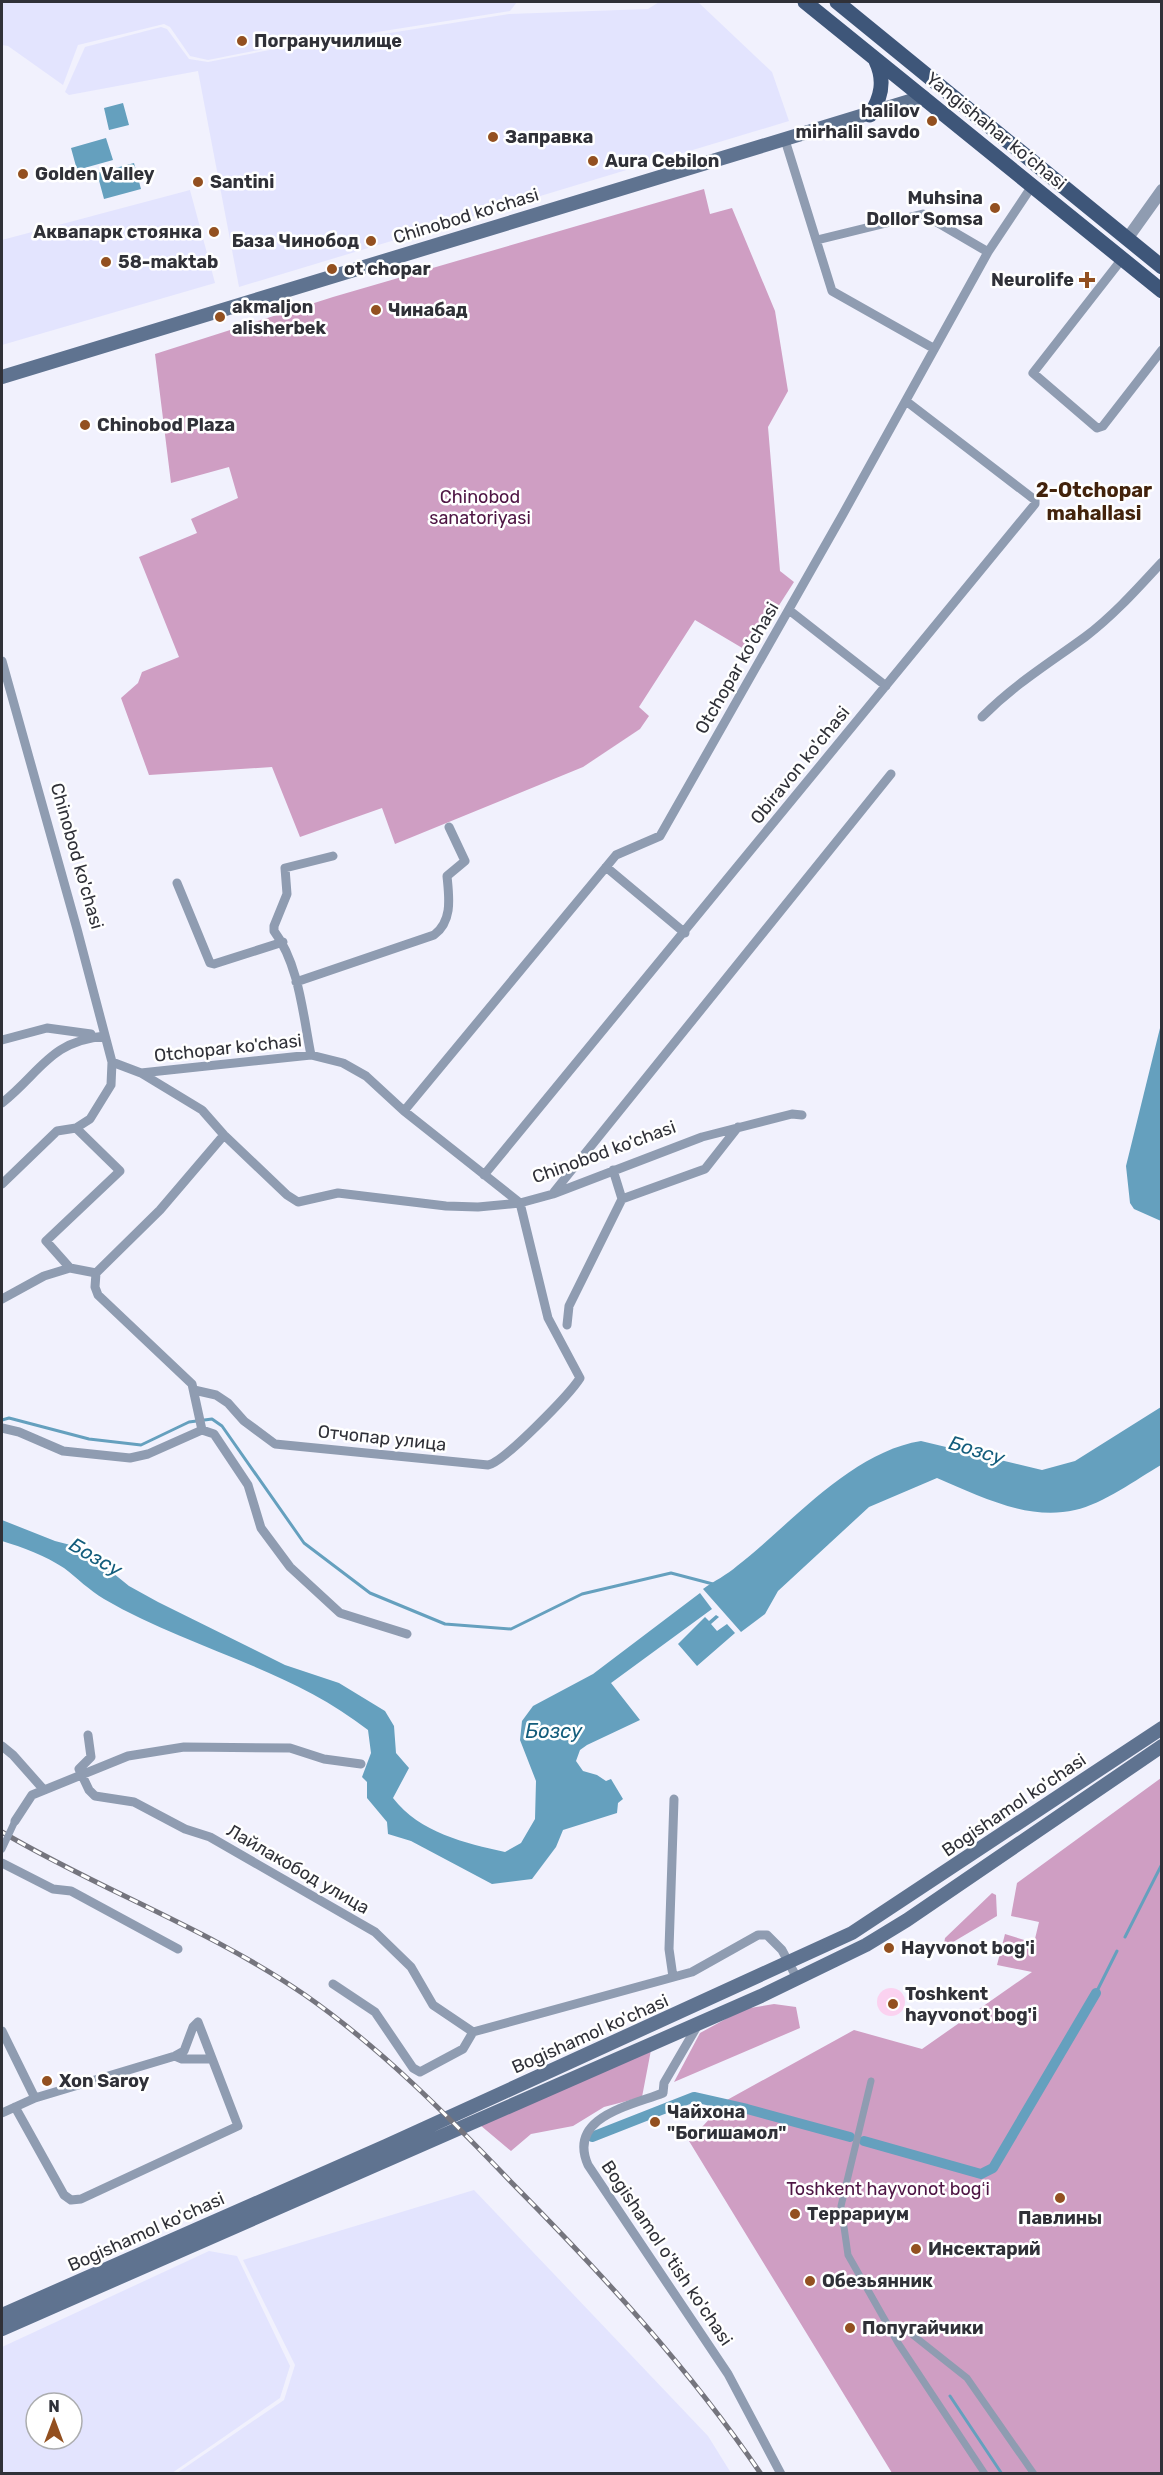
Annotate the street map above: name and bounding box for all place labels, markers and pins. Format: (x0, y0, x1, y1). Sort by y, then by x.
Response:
place label: Погранучилище (254, 30, 402, 52)
marker: Погранучилище (235, 34, 249, 48)
place label: halilov mirhalil savdo (796, 100, 920, 143)
marker: halilov mirhalil savdo (925, 114, 939, 128)
place label: Заправка (505, 126, 593, 148)
marker: Заправка (486, 130, 500, 144)
place label: Aura Cebilon (605, 150, 719, 172)
marker: Aura Cebilon (586, 154, 600, 168)
place label: Golden Valley (35, 163, 155, 185)
marker: Golden Valley (16, 167, 30, 181)
place label: Santini (210, 171, 274, 193)
marker: Santini (191, 175, 205, 189)
place label: Muhsina Dollor Somsa (866, 187, 983, 230)
marker: Muhsina Dollor Somsa (988, 201, 1002, 215)
place label: Аквапарк стоянка (33, 221, 202, 243)
marker: Аквапарк стоянка (207, 225, 221, 239)
place label: База Чинобод (232, 230, 359, 252)
marker: База Чинобод (364, 234, 378, 248)
place label: 58-maktab (118, 251, 218, 273)
marker: 58-maktab (99, 255, 113, 269)
place label: ot chopar (344, 258, 431, 280)
marker: ot chopar (325, 262, 339, 276)
place label: Neurolife (991, 269, 1074, 291)
marker: Neurolife (1078, 271, 1096, 289)
place label: akmaljon alisherbek (232, 296, 326, 339)
place label: Чинабад (388, 299, 468, 321)
marker: Чинабад (369, 303, 383, 317)
marker: akmaljon alisherbek (213, 310, 227, 324)
place label: Chinobod Plaza (97, 414, 235, 436)
marker: Chinobod Plaza (78, 418, 92, 432)
place label: Hayvonot bog'i (901, 1937, 1035, 1959)
marker: Hayvonot bog'i (882, 1941, 896, 1955)
place label: Toshkent hayvonot bog'i (905, 1983, 1037, 2026)
marker: Toshkent hayvonot bog'i (886, 1997, 900, 2011)
place label: Xon Saroy (59, 2070, 150, 2092)
marker: Xon Saroy (40, 2074, 54, 2088)
place label: Чайхона "Богишамол" (667, 2101, 786, 2144)
marker: Чайхона "Богишамол" (648, 2115, 662, 2129)
marker: Павлины (1053, 2191, 1067, 2205)
place label: Террариум (807, 2203, 909, 2225)
marker: Террариум (788, 2207, 802, 2221)
place label: Павлины (1018, 2207, 1102, 2229)
place label: Инсектарий (928, 2238, 1041, 2260)
marker: Инсектарий (909, 2242, 923, 2256)
place label: Обезьянник (822, 2270, 933, 2292)
marker: Обезьянник (803, 2274, 817, 2288)
place label: Попугайчики (862, 2317, 984, 2339)
marker: Попугайчики (843, 2321, 857, 2335)

